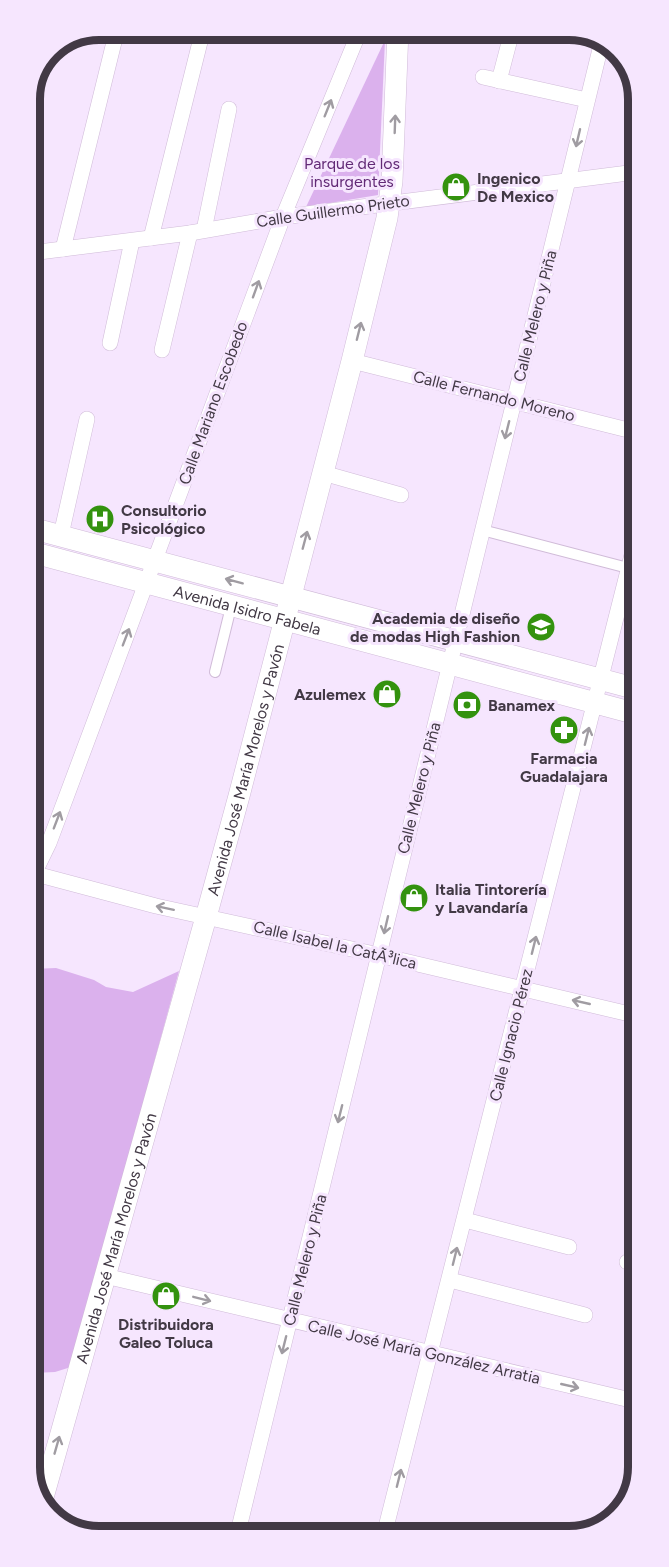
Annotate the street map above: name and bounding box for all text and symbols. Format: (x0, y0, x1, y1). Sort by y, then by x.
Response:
one-way arrow (323, 99, 334, 118)
one-way arrow (389, 114, 400, 134)
one-way arrow (572, 129, 584, 148)
park label: Parque de los insurgentes (304, 154, 400, 191)
place label: Ingenico De Mexico (477, 169, 554, 206)
shop icon: Ingenico De Mexico (440, 171, 472, 203)
street label: Calle Guillermo Prieto (255, 191, 411, 231)
street label: Calle Melero y Piña (509, 248, 561, 384)
one-way arrow (251, 280, 262, 299)
street label: Calle Mariano Escobedo (175, 319, 251, 487)
one-way arrow (354, 322, 366, 341)
street label: Calle Fernando Moreno (411, 367, 577, 425)
one-way arrow (500, 420, 512, 439)
place label: Consultorio Psicológico (121, 501, 207, 538)
hospital icon: Consultorio Psicológico (84, 503, 116, 535)
one-way arrow (300, 531, 312, 550)
one-way arrow (225, 575, 244, 587)
street label: Avenida Isidro Fabela (172, 581, 323, 639)
place label: Academia de diseño de modas High Fashion (350, 609, 520, 646)
school or university icon: Academia de diseño de modas High Fashion (525, 611, 557, 643)
one-way arrow (121, 628, 132, 647)
street label: Avenida José María Morelos y Pavón (203, 642, 288, 898)
shop icon: Azulemex (371, 678, 403, 710)
place label: Azulemex (294, 685, 366, 704)
bank icon: Banamex (451, 689, 483, 721)
place label: Banamex (488, 696, 555, 715)
pharmacy icon: Farmacia Guadalajara (548, 714, 580, 746)
street label: Calle Melero y Piña (393, 720, 445, 856)
one-way arrow (581, 726, 593, 745)
place label: Farmacia Guadalajara (520, 749, 608, 786)
one-way arrow (52, 811, 63, 830)
place label: Italia Tintorería y Lavandaría (435, 880, 547, 917)
shop icon: Italia Tintorería y Lavandaría (398, 882, 430, 914)
one-way arrow (156, 902, 176, 913)
one-way arrow (380, 915, 392, 934)
street label: Calle Isabel la CatÃ³lica (252, 917, 418, 973)
one-way arrow (528, 936, 540, 955)
street label: Calle Ignacio Pérez (485, 967, 537, 1103)
one-way arrow (572, 996, 591, 1008)
one-way arrow (334, 1105, 346, 1124)
street label: Avenida José María Morelos y Pavón (72, 1111, 160, 1366)
street label: Calle Melero y Piña (279, 1192, 331, 1328)
one-way arrow (450, 1247, 462, 1266)
shop icon: Distribuidora Galeo Toluca (150, 1280, 182, 1312)
one-way arrow (193, 1294, 212, 1306)
place label: Distribuidora Galeo Toluca (118, 1315, 214, 1352)
street label: Calle José María González Arratia (306, 1316, 542, 1388)
one-way arrow (278, 1335, 290, 1354)
one-way arrow (560, 1381, 579, 1393)
one-way arrow (52, 1436, 64, 1455)
one-way arrow (394, 1469, 405, 1488)

